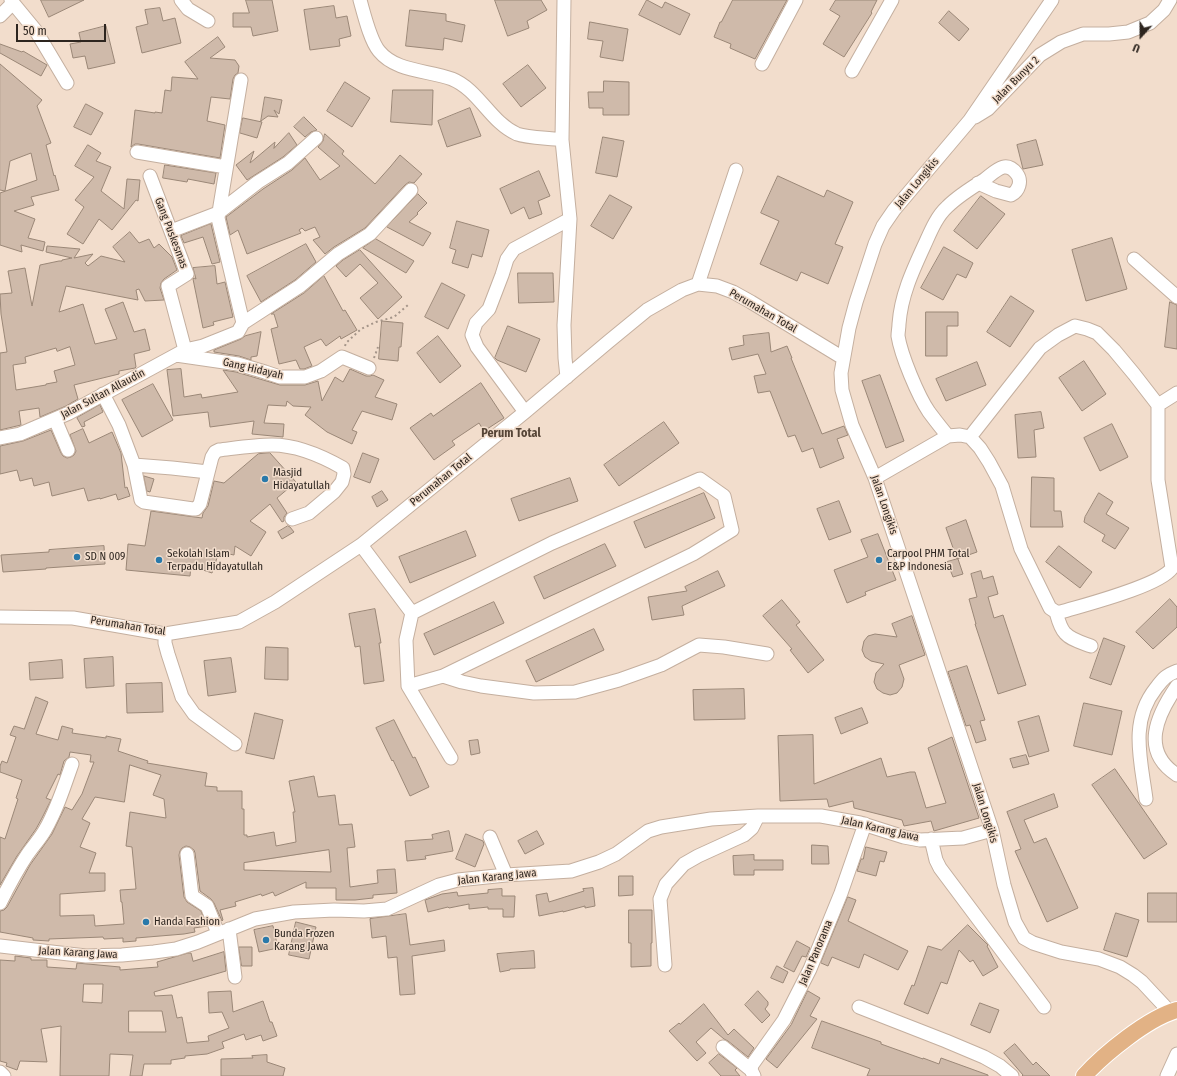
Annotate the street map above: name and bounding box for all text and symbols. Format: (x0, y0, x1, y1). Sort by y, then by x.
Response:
scale bar (18, 16, 108, 42)
north arrow (1121, 16, 1161, 56)
text: 50 m (23, 24, 47, 38)
text: U (1131, 40, 1142, 55)
street label: Jalan Bunyu 2 (990, 54, 1042, 106)
street label: Jalan Longikis (892, 155, 942, 211)
street label: Gang Puskesmas (151, 196, 191, 270)
street label: Perumahan Total (727, 286, 799, 336)
street label: Gang Hidayah (221, 356, 285, 382)
street label: Jalan Sultan Allaudin (59, 366, 147, 422)
district label: Perum Total (481, 427, 541, 441)
street label: Perumahan Total (407, 451, 475, 509)
place label: Masjid Hidayatullah (273, 466, 330, 492)
marker: Masjid Hidayatullah (260, 474, 270, 484)
street label: Jalan Longikis (868, 474, 900, 536)
place label: Sekolah Islam Terpadu Hidayatullah (167, 547, 263, 573)
place label: Carpool PHM Total E&P Indonesia (887, 547, 969, 573)
place label: SD N 009 (85, 550, 125, 564)
marker: SD N 009 (72, 552, 82, 562)
marker: Sekolah Islam Terpadu Hidayatullah (154, 555, 164, 565)
marker: Carpool PHM Total E&P Indonesia (874, 555, 884, 565)
street label: Perumahan Total (90, 614, 166, 638)
street label: Jalan Longikis (970, 782, 1000, 844)
street label: Jalan Karang Jawa (840, 814, 920, 844)
street label: Jalan Karang Jawa (457, 866, 537, 888)
place label: Handa Fashion (154, 915, 220, 929)
marker: Handa Fashion (141, 917, 151, 927)
street label: Jalan Panorama (796, 918, 836, 988)
place label: Bunda Frozen Karang Jawa (274, 927, 335, 953)
marker: Bunda Frozen Karang Jawa (261, 935, 271, 945)
street label: Jalan Karang Jawa (38, 944, 118, 962)

